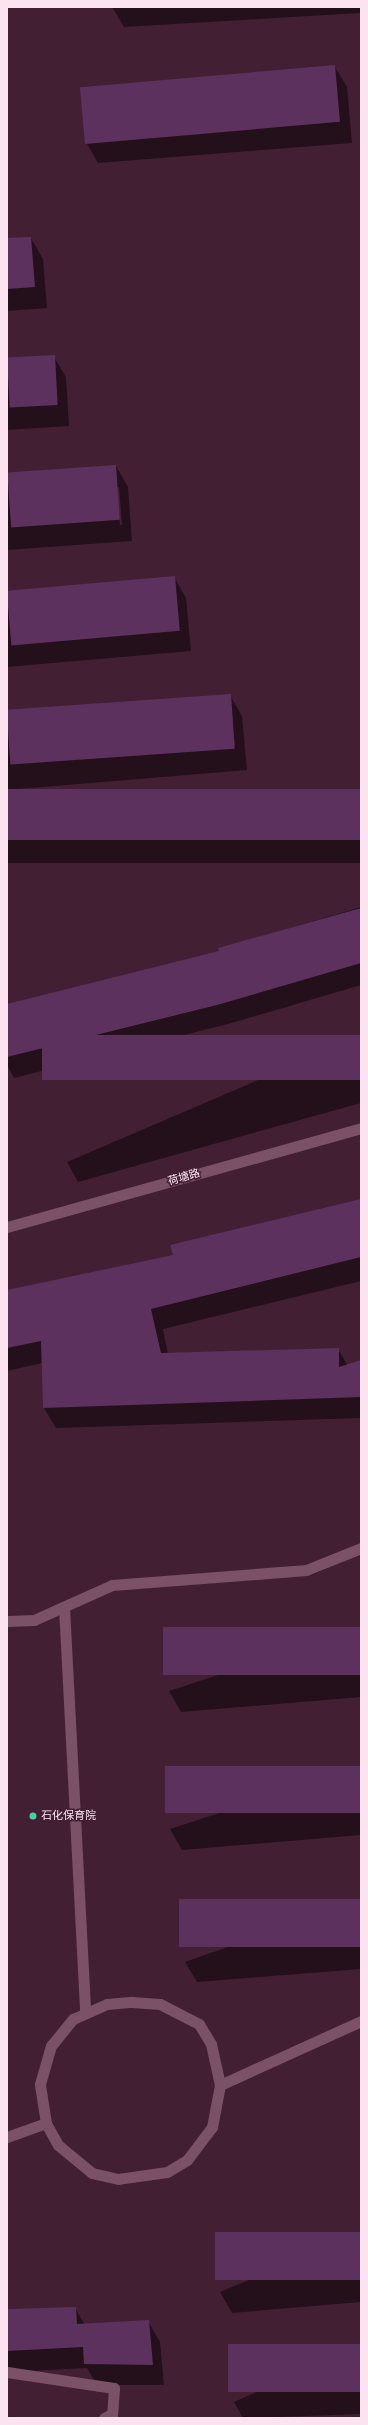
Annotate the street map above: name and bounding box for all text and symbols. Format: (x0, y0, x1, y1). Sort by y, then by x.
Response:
street label: 荷塘路 (166, 1167, 202, 1189)
place label: 石化保育院 (41, 1809, 96, 1823)
marker: 石化保育院 (28, 1811, 38, 1821)

